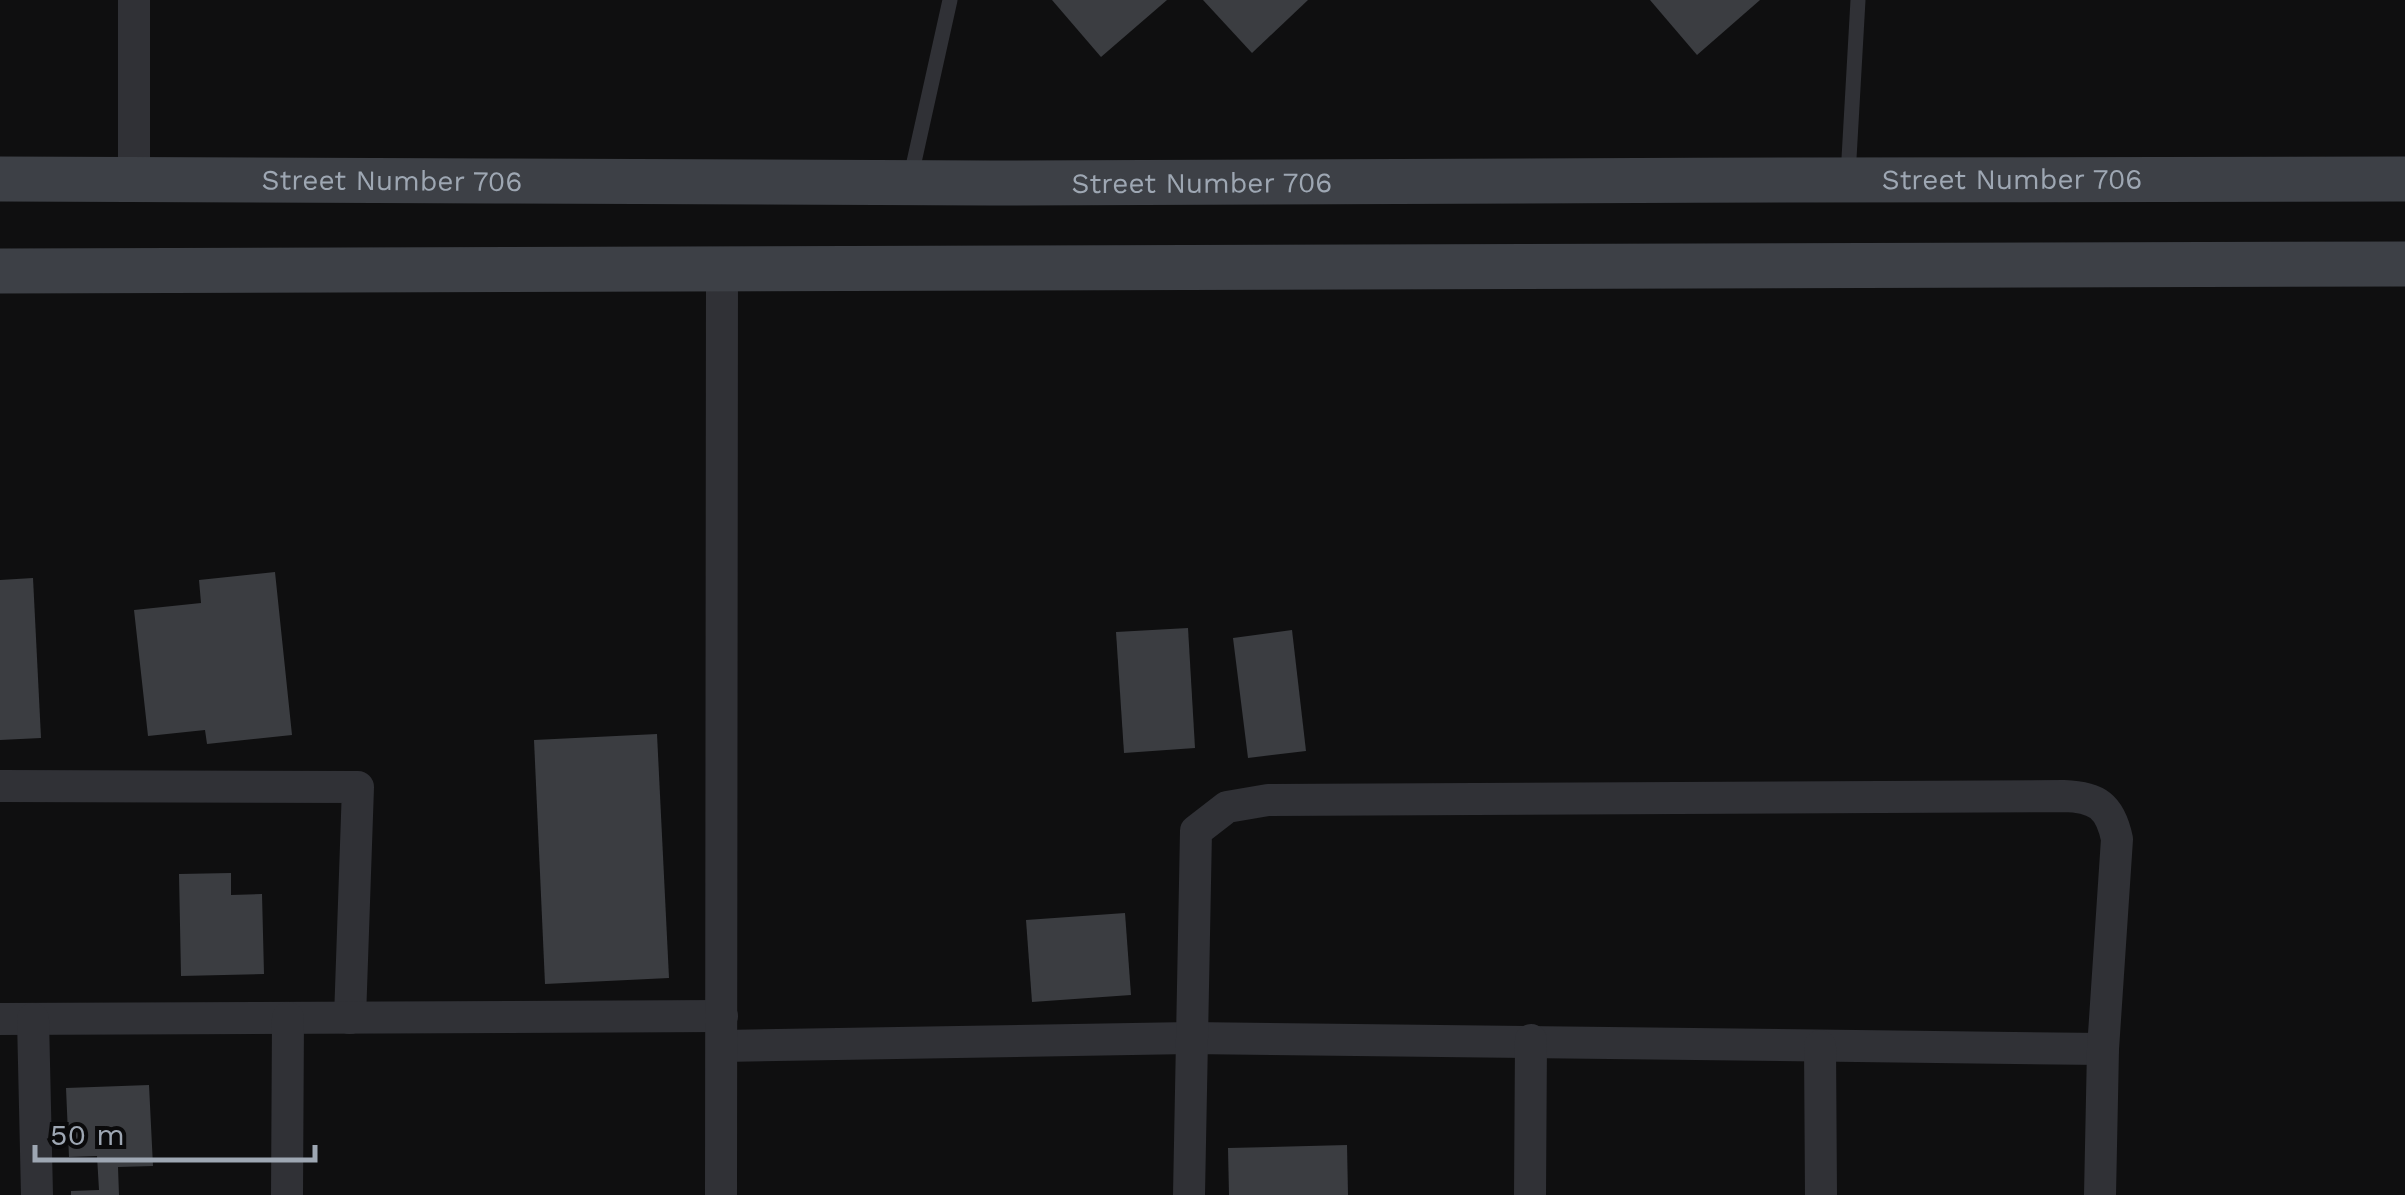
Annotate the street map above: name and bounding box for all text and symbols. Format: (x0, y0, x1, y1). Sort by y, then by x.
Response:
street label: Street Number 706 (1882, 162, 2142, 196)
street label: Street Number 706 (262, 163, 522, 198)
street label: Street Number 706 (1072, 166, 1332, 199)
scale bar (35, 1100, 315, 1162)
text: 50 m (50, 1117, 125, 1152)

